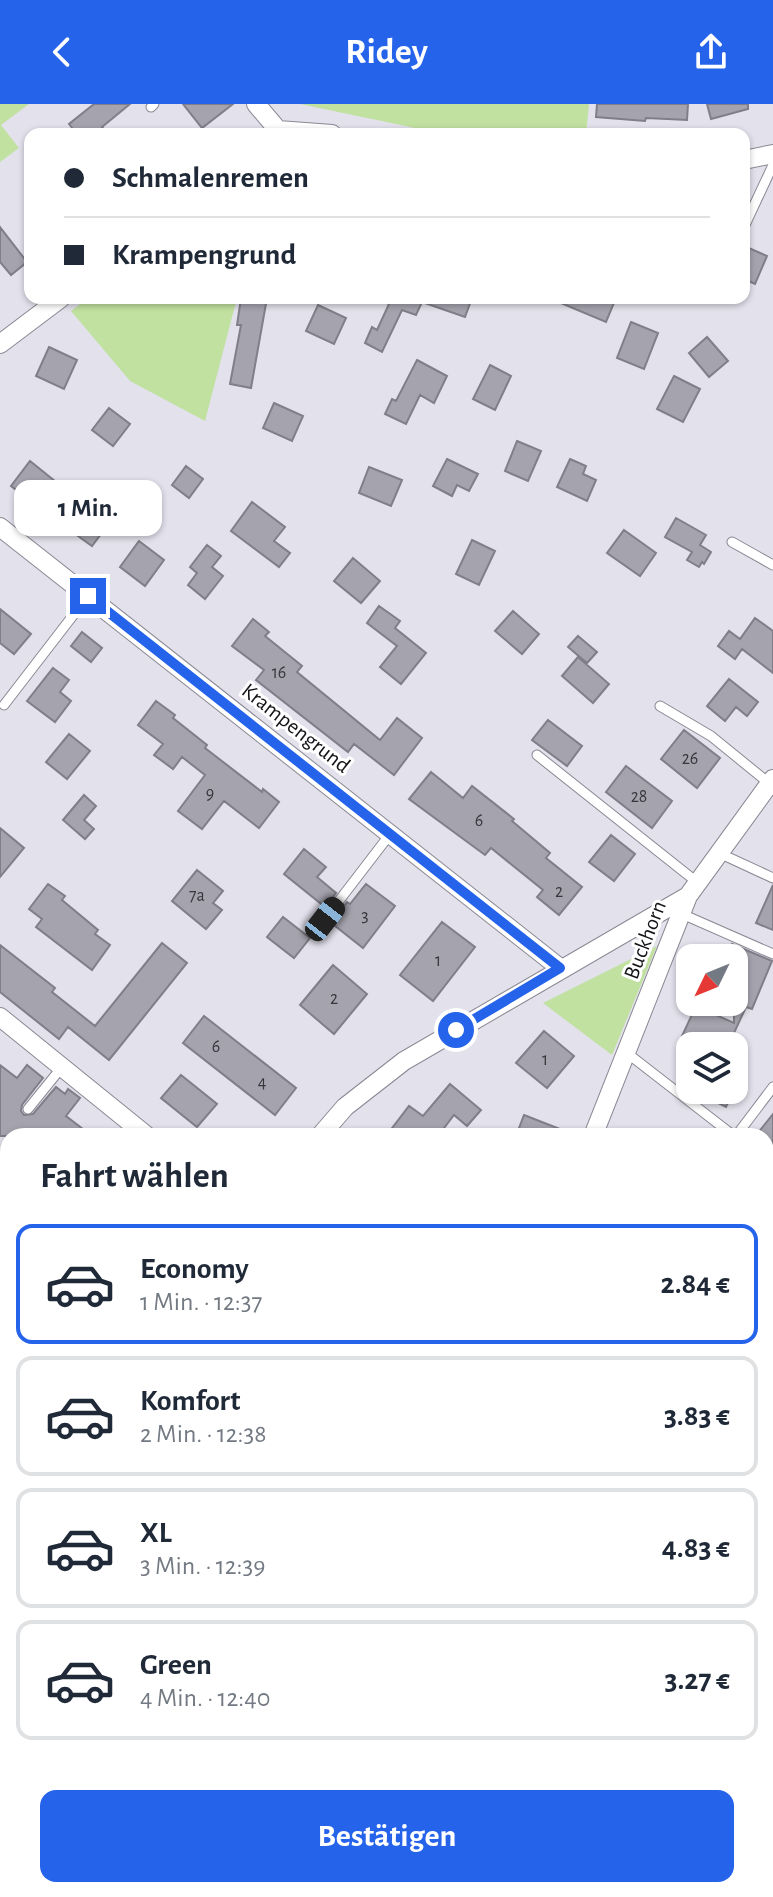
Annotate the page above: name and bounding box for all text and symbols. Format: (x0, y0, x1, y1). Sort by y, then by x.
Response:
icon: back (40, 30, 84, 74)
icon: share (689, 30, 733, 74)
text: Ridey (345, 34, 428, 70)
text: Schmalenremen (112, 163, 309, 193)
text: Krampengrund (112, 240, 296, 270)
callout: 1 Min. (14, 480, 162, 536)
text: 1 Min. (58, 495, 118, 521)
route end (70, 578, 106, 614)
house number: 16 (272, 664, 286, 682)
street label: Krampengrund (238, 679, 354, 777)
house number: 26 (682, 750, 698, 768)
house number: 9 (206, 785, 214, 803)
house number: 28 (631, 788, 647, 806)
house number: 6 (475, 812, 483, 830)
house number: 2 (555, 883, 563, 901)
house number: 7a (189, 887, 205, 905)
car (301, 893, 349, 945)
street label: Buckhorn (620, 898, 670, 982)
house number: 3 (361, 907, 369, 925)
north arrow (676, 944, 748, 1016)
map controls (676, 944, 748, 1104)
house number: 1 (435, 952, 441, 970)
house number: 2 (330, 990, 338, 1008)
route start (438, 1012, 474, 1048)
button: layers (676, 1032, 748, 1104)
house number: 6 (212, 1038, 220, 1056)
house number: 1 (542, 1051, 548, 1069)
house number: 4 (258, 1074, 267, 1092)
text: Fahrt wählen (40, 1158, 229, 1194)
icon: car (44, 1248, 116, 1320)
text: Economy (140, 1254, 249, 1284)
text: 2.84 € (661, 1269, 730, 1299)
text: 1 Min. · 12:37 (140, 1289, 262, 1315)
icon: car (44, 1380, 116, 1452)
text: Komfort (140, 1386, 240, 1416)
text: 3.83 € (664, 1401, 730, 1431)
text: 2 Min. · 12:38 (140, 1421, 267, 1447)
icon: car (44, 1512, 116, 1584)
text: XL (140, 1518, 172, 1548)
text: 4.83 € (662, 1533, 730, 1563)
text: 3 Min. · 12:39 (140, 1553, 265, 1579)
icon: car (44, 1644, 116, 1716)
text: Green (140, 1650, 212, 1680)
text: 3.27 € (665, 1665, 730, 1695)
text: 4 Min. · 12:40 (140, 1685, 270, 1711)
button: Bestätigen (40, 1790, 734, 1882)

